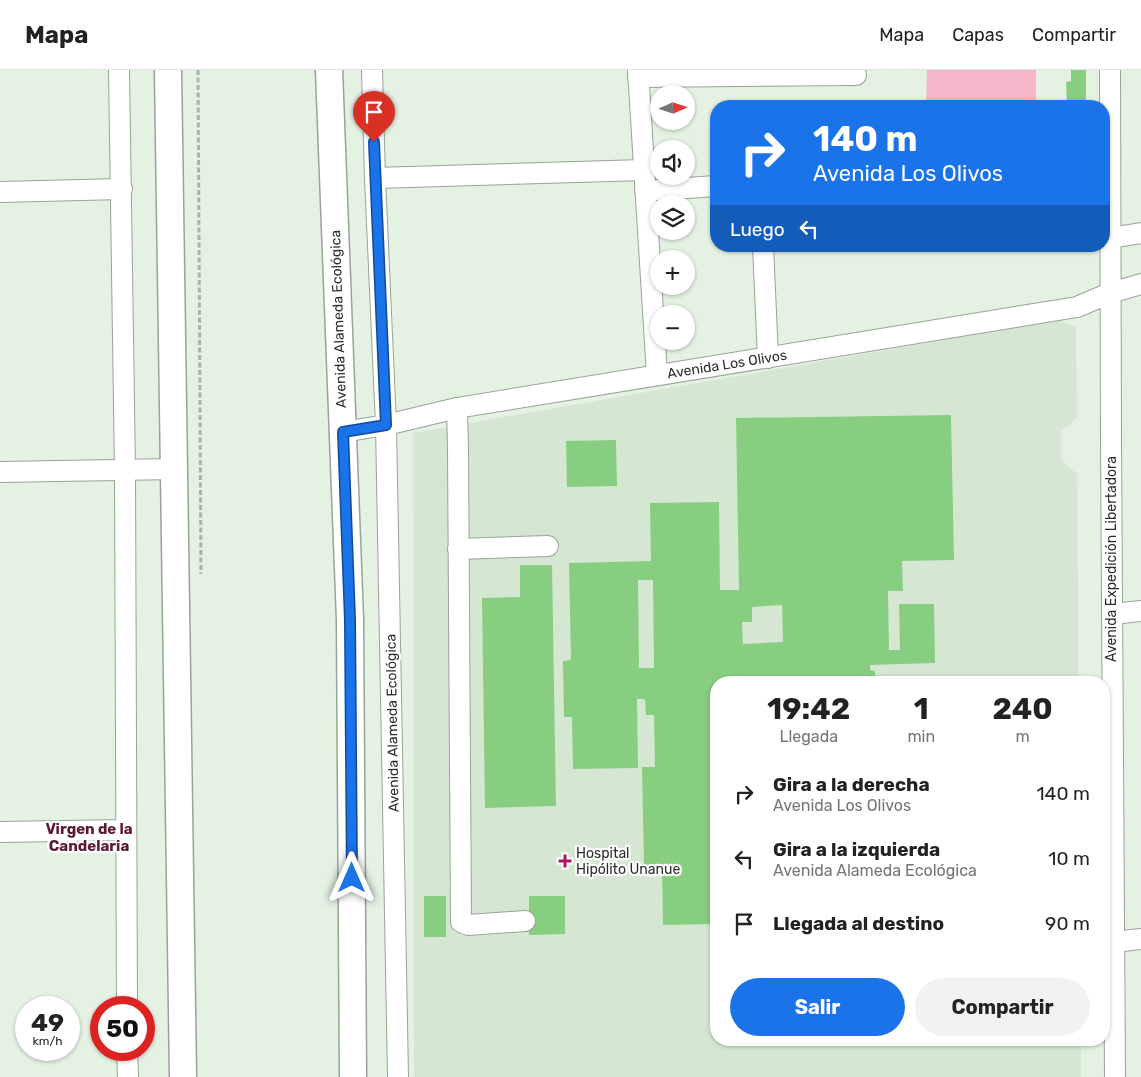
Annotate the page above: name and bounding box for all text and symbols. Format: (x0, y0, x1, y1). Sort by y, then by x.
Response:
text: Mapa (25, 21, 88, 49)
text: Mapa (879, 24, 924, 46)
text: Capas (952, 24, 1004, 46)
text: Compartir (1032, 24, 1116, 46)
north arrow (650, 85, 695, 130)
map controls (650, 85, 695, 350)
pin (353, 91, 395, 142)
icon: arrive (360, 98, 388, 126)
text: 140 m (813, 118, 918, 160)
icon: right (730, 120, 795, 185)
button: sound (650, 140, 695, 185)
text: Avenida Los Olivos (813, 160, 1003, 187)
button: layers (650, 195, 695, 240)
icon: left (795, 215, 823, 243)
text: Luego (730, 218, 785, 241)
street label: Avenida Alameda Ecológica (327, 230, 350, 408)
button: + (650, 250, 695, 295)
button: − (650, 305, 695, 350)
street label: Avenida Los Olivos (666, 347, 788, 382)
street label: Avenida Expedición Libertadora (1103, 456, 1120, 662)
street label: Avenida Alameda Ecológica (382, 634, 403, 812)
text: 19:42 (767, 691, 850, 727)
text: 1 (914, 691, 929, 727)
text: 240 (992, 691, 1053, 727)
text: Llegada (779, 727, 838, 746)
text: min (907, 727, 935, 746)
text: m (1015, 727, 1030, 746)
text: Gira a la derecha (773, 773, 930, 796)
icon: right (730, 780, 758, 808)
text: 140 m (1036, 782, 1090, 805)
text: Avenida Los Olivos (773, 796, 911, 815)
district label: Virgen de la Candelaria (45, 820, 133, 855)
text: Gira a la izquierda (773, 838, 940, 861)
place label: Hospital Hipólito Unanue (576, 845, 680, 878)
icon: left (730, 845, 758, 873)
text: 10 m (1048, 847, 1090, 870)
position arrow (325, 851, 377, 903)
marker: Hospital Hipólito Unanue (558, 854, 572, 868)
text: Avenida Alameda Ecológica (773, 861, 977, 880)
icon: arrive (730, 910, 758, 938)
text: Llegada al destino (773, 912, 944, 935)
text: 90 m (1045, 912, 1090, 935)
button: Salir (730, 978, 905, 1036)
button: Compartir (915, 978, 1090, 1036)
speed limit sign: 50 (90, 996, 155, 1061)
text: 49 (31, 1008, 64, 1037)
text: km/h (33, 1034, 62, 1048)

